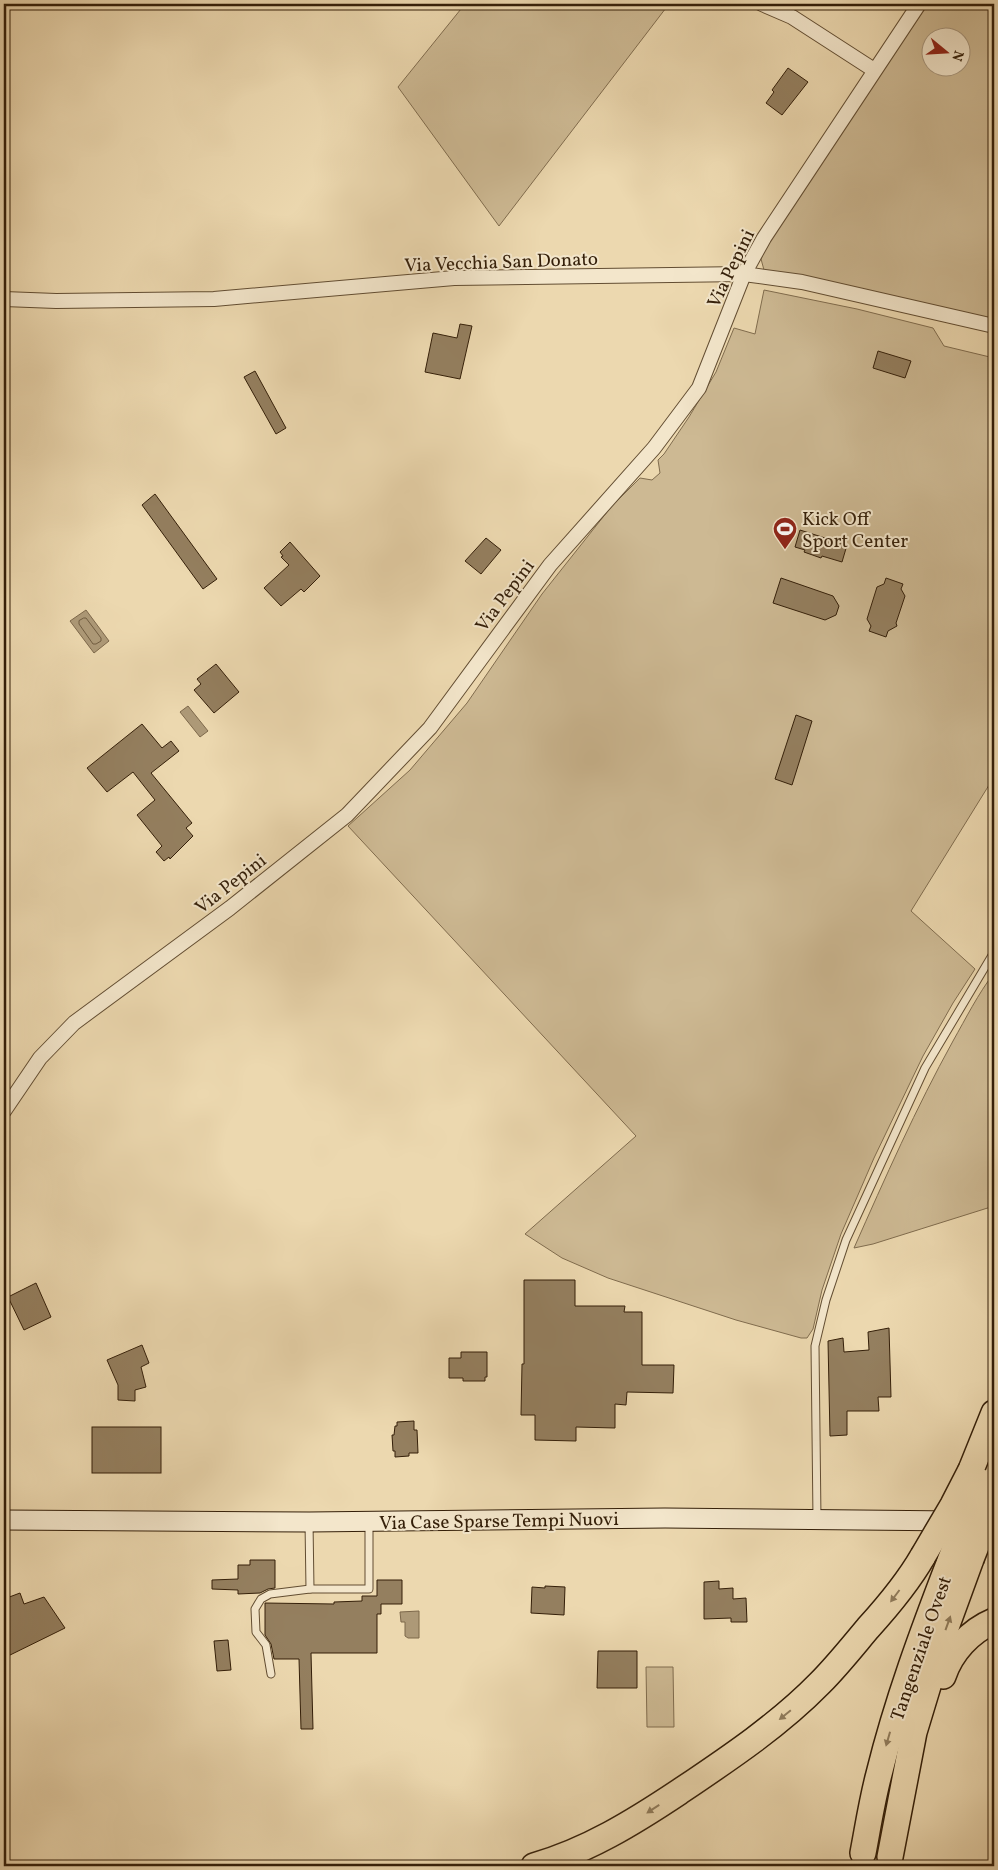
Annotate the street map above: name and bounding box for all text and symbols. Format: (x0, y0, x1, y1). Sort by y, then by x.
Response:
north arrow (920, 28, 970, 78)
text: N (946, 48, 968, 63)
street label: Via Pepini (702, 225, 762, 313)
street label: Via Vecchia San Donato (404, 247, 598, 279)
place label: Kick Off Sport Center (802, 507, 908, 555)
sports icon: Kick Off Sport Center (772, 516, 798, 550)
street label: Via Pepini (470, 554, 542, 638)
street label: Via Pepini (190, 848, 273, 921)
street label: Via Case Sparse Tempi Nuovi (379, 1507, 619, 1537)
street label: Tangenziale Ovest (885, 1572, 959, 1725)
one-way arrow (890, 1589, 900, 1603)
one-way arrow (944, 1615, 952, 1630)
one-way arrow (779, 1709, 792, 1720)
one-way arrow (884, 1732, 892, 1747)
one-way arrow (646, 1804, 659, 1814)

